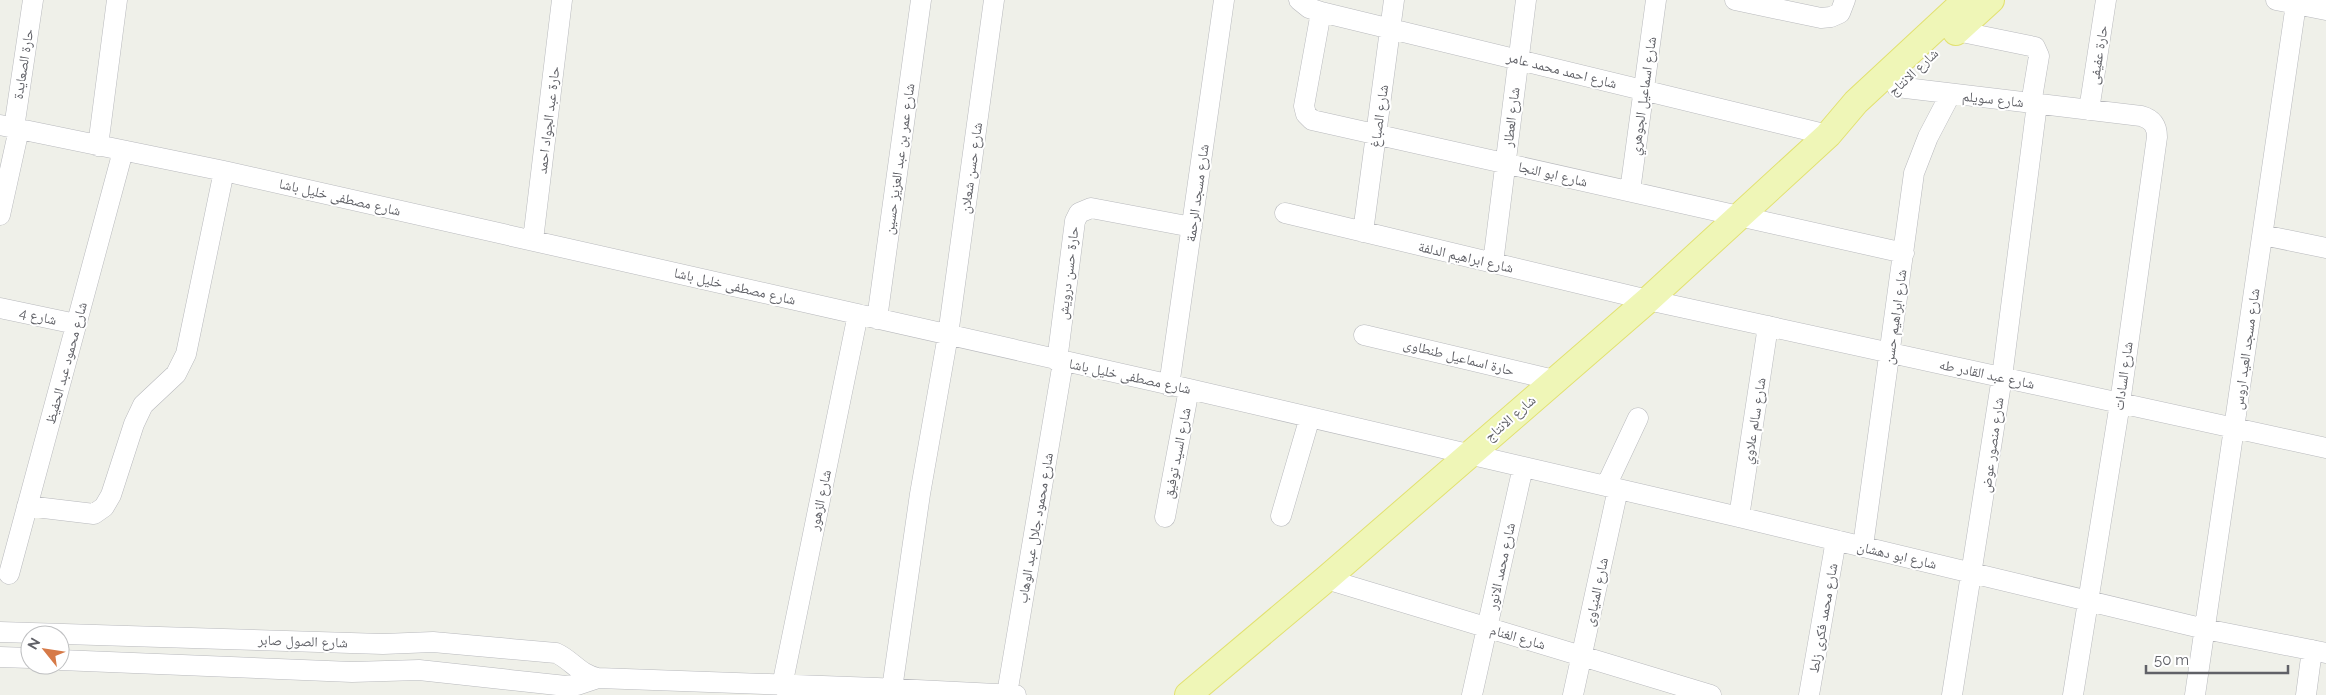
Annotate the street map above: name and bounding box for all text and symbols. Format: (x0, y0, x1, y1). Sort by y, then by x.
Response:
street label: حارة عفيفى (2085, 24, 2112, 86)
street label: حارة الصعايدة (10, 28, 37, 100)
street label: شارع اسماعيل الجوهري (1627, 36, 1663, 157)
street label: شارع الانتاج (1885, 45, 1943, 100)
street label: شارع احمد محمد عامر (1504, 48, 1619, 93)
street label: حارة عبد الجواد احمد (533, 65, 564, 175)
street label: شارع عمر بن عبد العزيز حسين (880, 82, 920, 236)
street label: شارع الصباغ (1367, 83, 1393, 149)
street label: شارع العطار (1499, 86, 1525, 149)
street label: شارع سويلم (1961, 88, 2024, 112)
street label: شارع حسن شعلان (957, 121, 987, 215)
street label: شارع مسجد الرحمة (1182, 143, 1214, 243)
street label: شارع ابو النجا (1516, 158, 1589, 192)
street label: شارع مصطفى خليل باشا (277, 175, 402, 221)
street label: حارة حسن درويش (1054, 225, 1083, 321)
street label: شارع ابراهيم الدلفة (1416, 238, 1515, 278)
street label: شارع مصطفى خليل باشا (672, 264, 797, 310)
street label: شارع ابراهيم حسن (1880, 268, 1912, 366)
street label: شارع مسجد العيد اروس (2230, 287, 2264, 411)
street label: شارع محمود عبد الحفيظ (42, 300, 92, 426)
street label: شارع 4 (17, 304, 58, 330)
street label: حارة اسماعيل طنطاوى (1402, 335, 1516, 380)
street label: شارع السادات (2110, 341, 2138, 412)
street label: شارع مصطفى خليل باشا (1067, 355, 1192, 399)
street label: شارع عبد القادر طه (1937, 356, 2036, 394)
street label: شارع سالم علاوي (1739, 376, 1772, 466)
street label: شارع الانتاج (1481, 392, 1540, 446)
street label: شارع منصور عوض (1977, 396, 2009, 494)
street label: شارع السيد توفيق (1160, 406, 1196, 500)
street label: شارع محمود جلال عبد الوهاب (1014, 451, 1058, 605)
street label: شارع الزهور (806, 468, 836, 533)
street label: شارع محمد الانور (1484, 521, 1520, 612)
street label: شارع ابو دهشان (1855, 538, 1938, 574)
street label: شارع المنياوى (1581, 556, 1613, 628)
street label: شارع محمد فكرى زلط (1805, 562, 1843, 675)
street label: شارع الغنام (1488, 621, 1547, 654)
north arrow (20, 625, 70, 675)
street label: شارع الصول صابر (257, 631, 348, 653)
text: N (24, 635, 43, 652)
scale bar (2146, 642, 2288, 674)
text: 50 m (2154, 651, 2189, 669)

